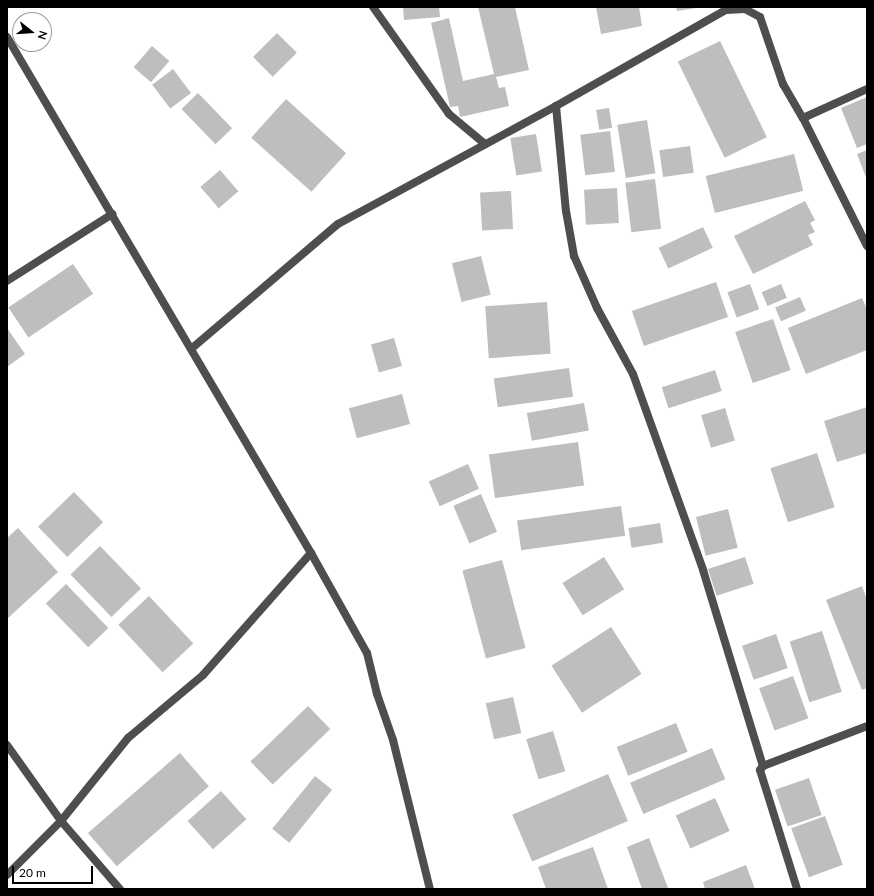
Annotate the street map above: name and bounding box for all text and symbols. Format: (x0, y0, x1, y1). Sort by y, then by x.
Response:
north arrow (12, 12, 52, 52)
text: N (36, 29, 50, 41)
scale bar (14, 858, 95, 884)
text: 20 m (19, 865, 46, 880)

